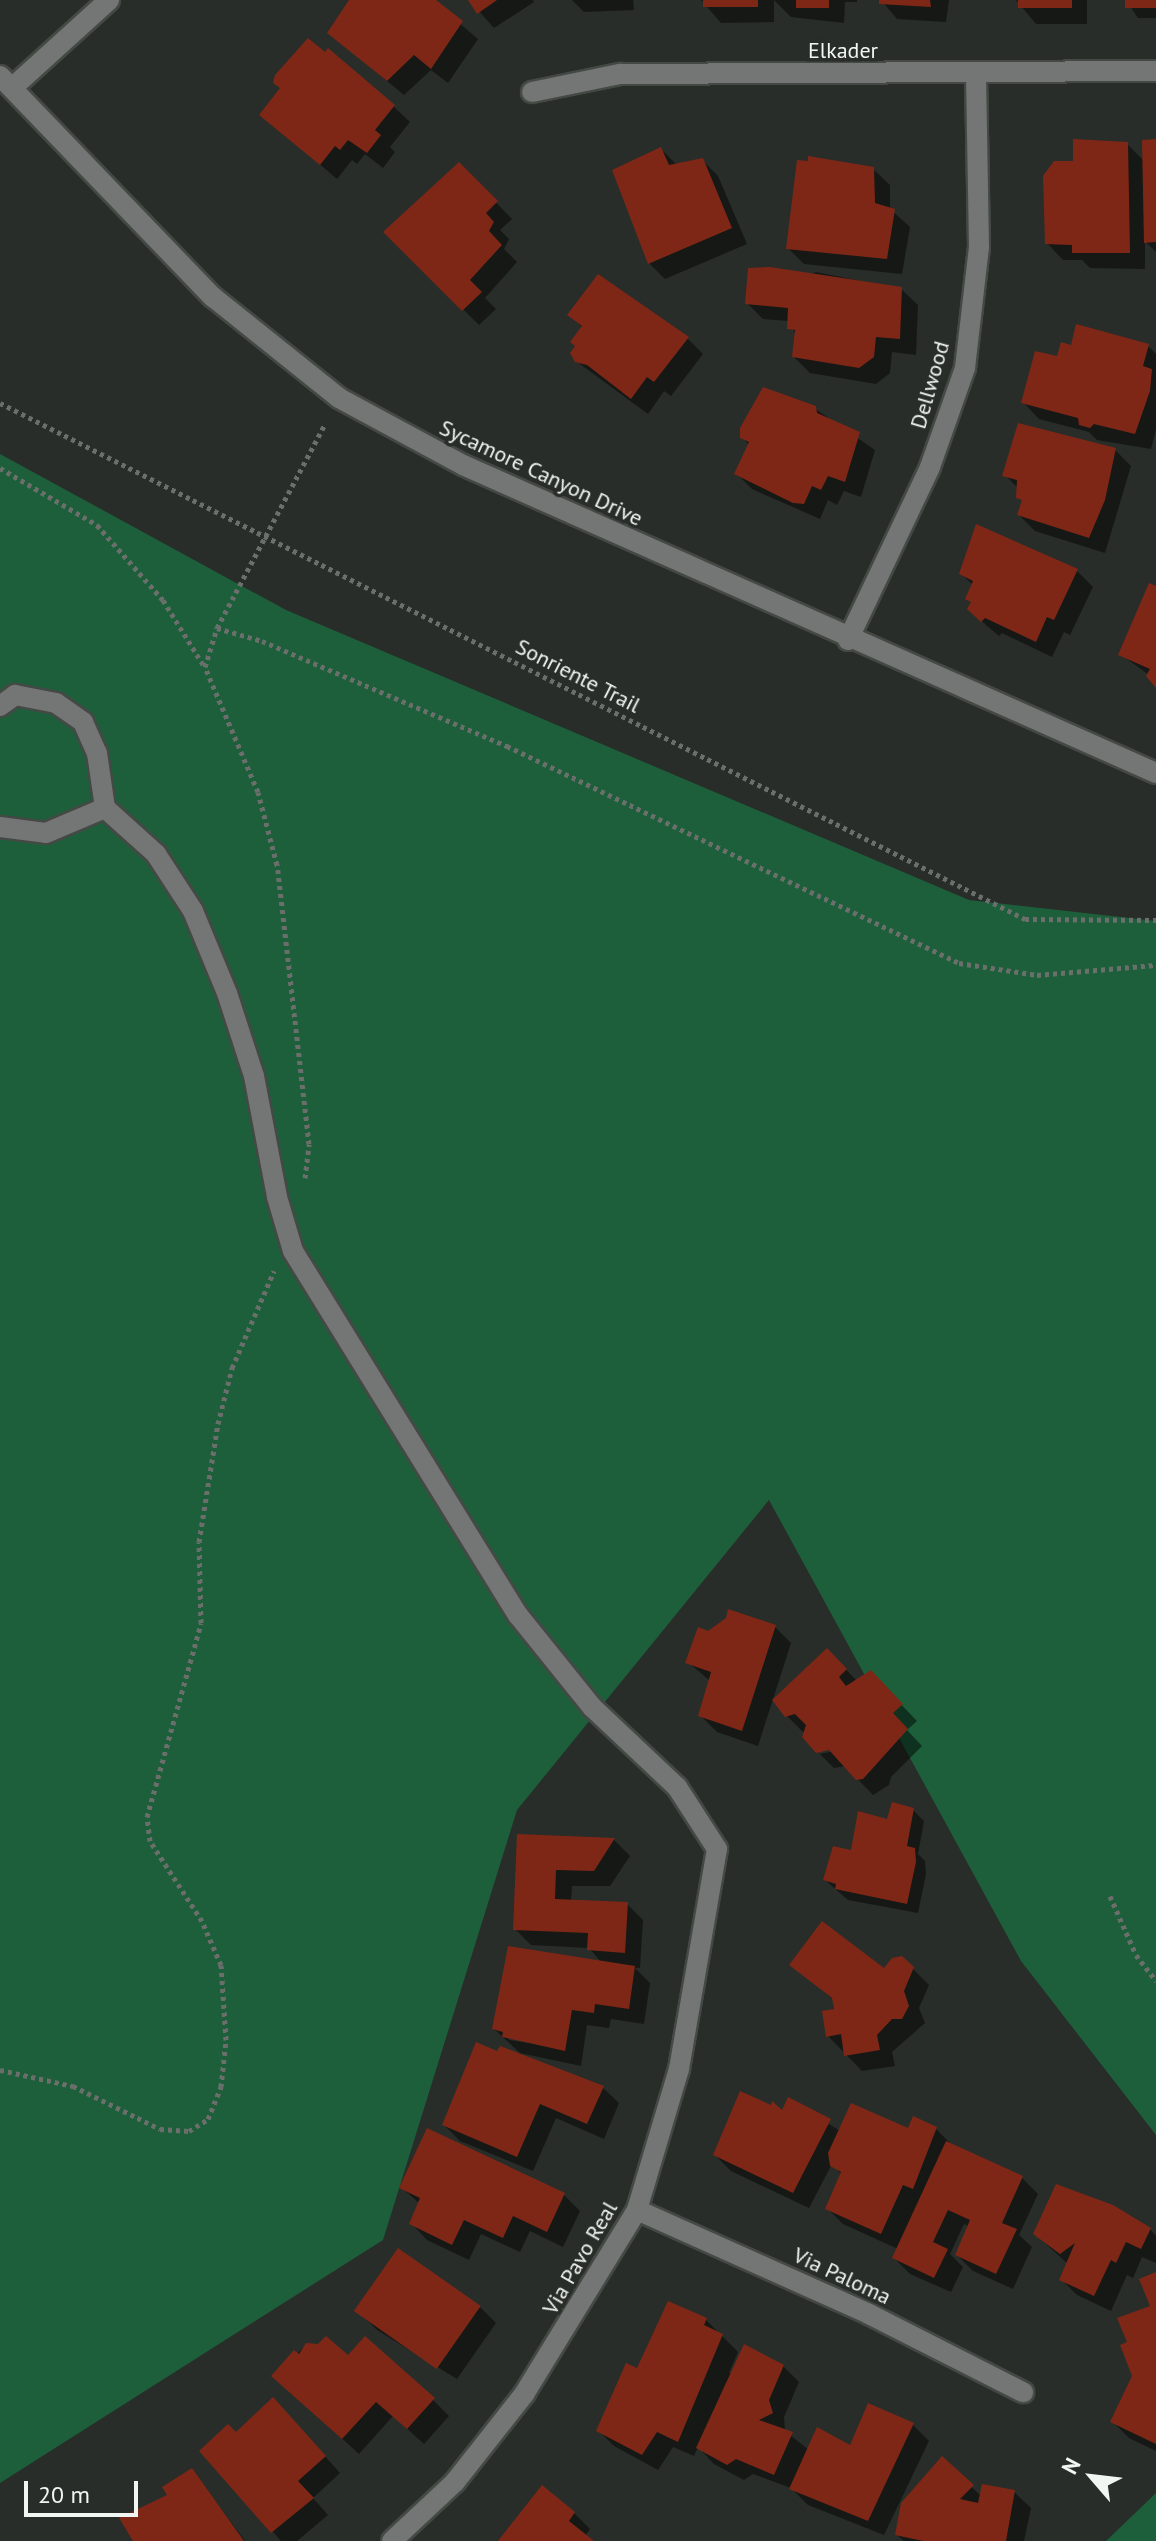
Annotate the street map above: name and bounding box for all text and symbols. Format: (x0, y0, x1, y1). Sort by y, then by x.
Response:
street label: Elkader (808, 38, 878, 64)
street label: Dellwood (905, 338, 955, 432)
street label: Sycamore Canyon Drive (435, 414, 647, 532)
street label: Sonriente Trail (511, 633, 645, 719)
street label: Via Pavo Real (537, 2197, 623, 2319)
street label: Via Paloma (789, 2242, 895, 2310)
north arrow (1052, 2437, 1132, 2517)
text: N (1055, 2453, 1087, 2479)
scale bar (28, 2465, 142, 2515)
text: 20 m (38, 2479, 90, 2510)

